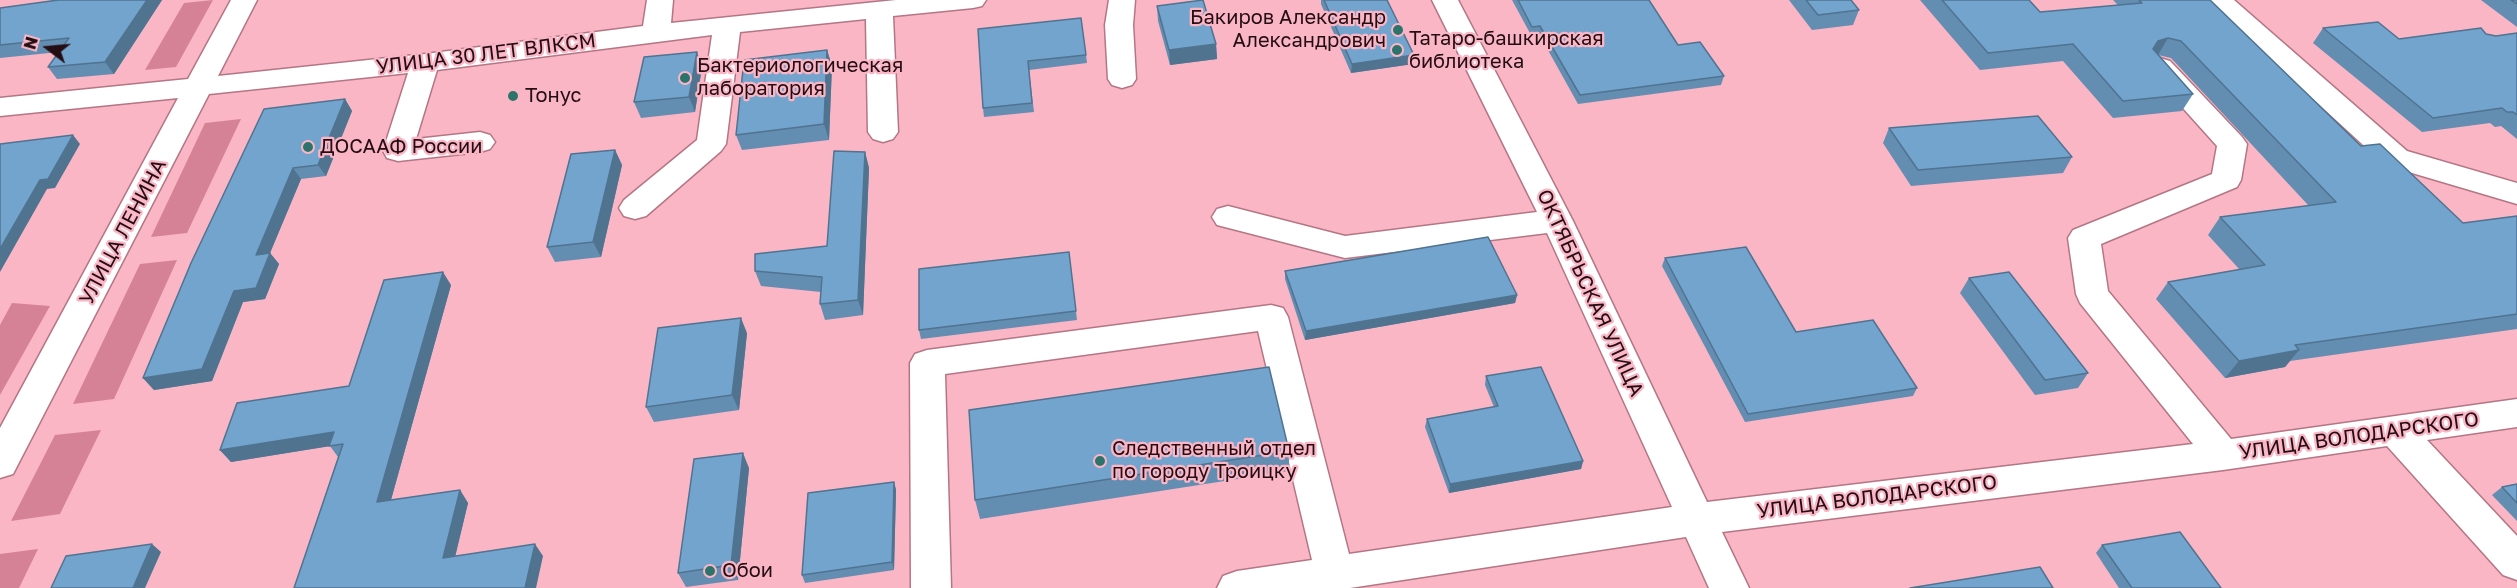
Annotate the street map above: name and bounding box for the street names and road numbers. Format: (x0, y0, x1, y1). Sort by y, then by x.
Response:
street label: УЛИЦА 30 ЛЕТ ВЛКСМ (375, 29, 597, 79)
street label: УЛИЦА ЛЕНИНА (74, 155, 172, 309)
street label: ОКТЯБРЬСКАЯ УЛИЦА (1532, 186, 1648, 400)
street label: УЛИЦА ВОЛОДАРСКОГО (2238, 407, 2480, 465)
street label: УЛИЦА ВОЛОДАРСКОГО (1756, 470, 1998, 524)

